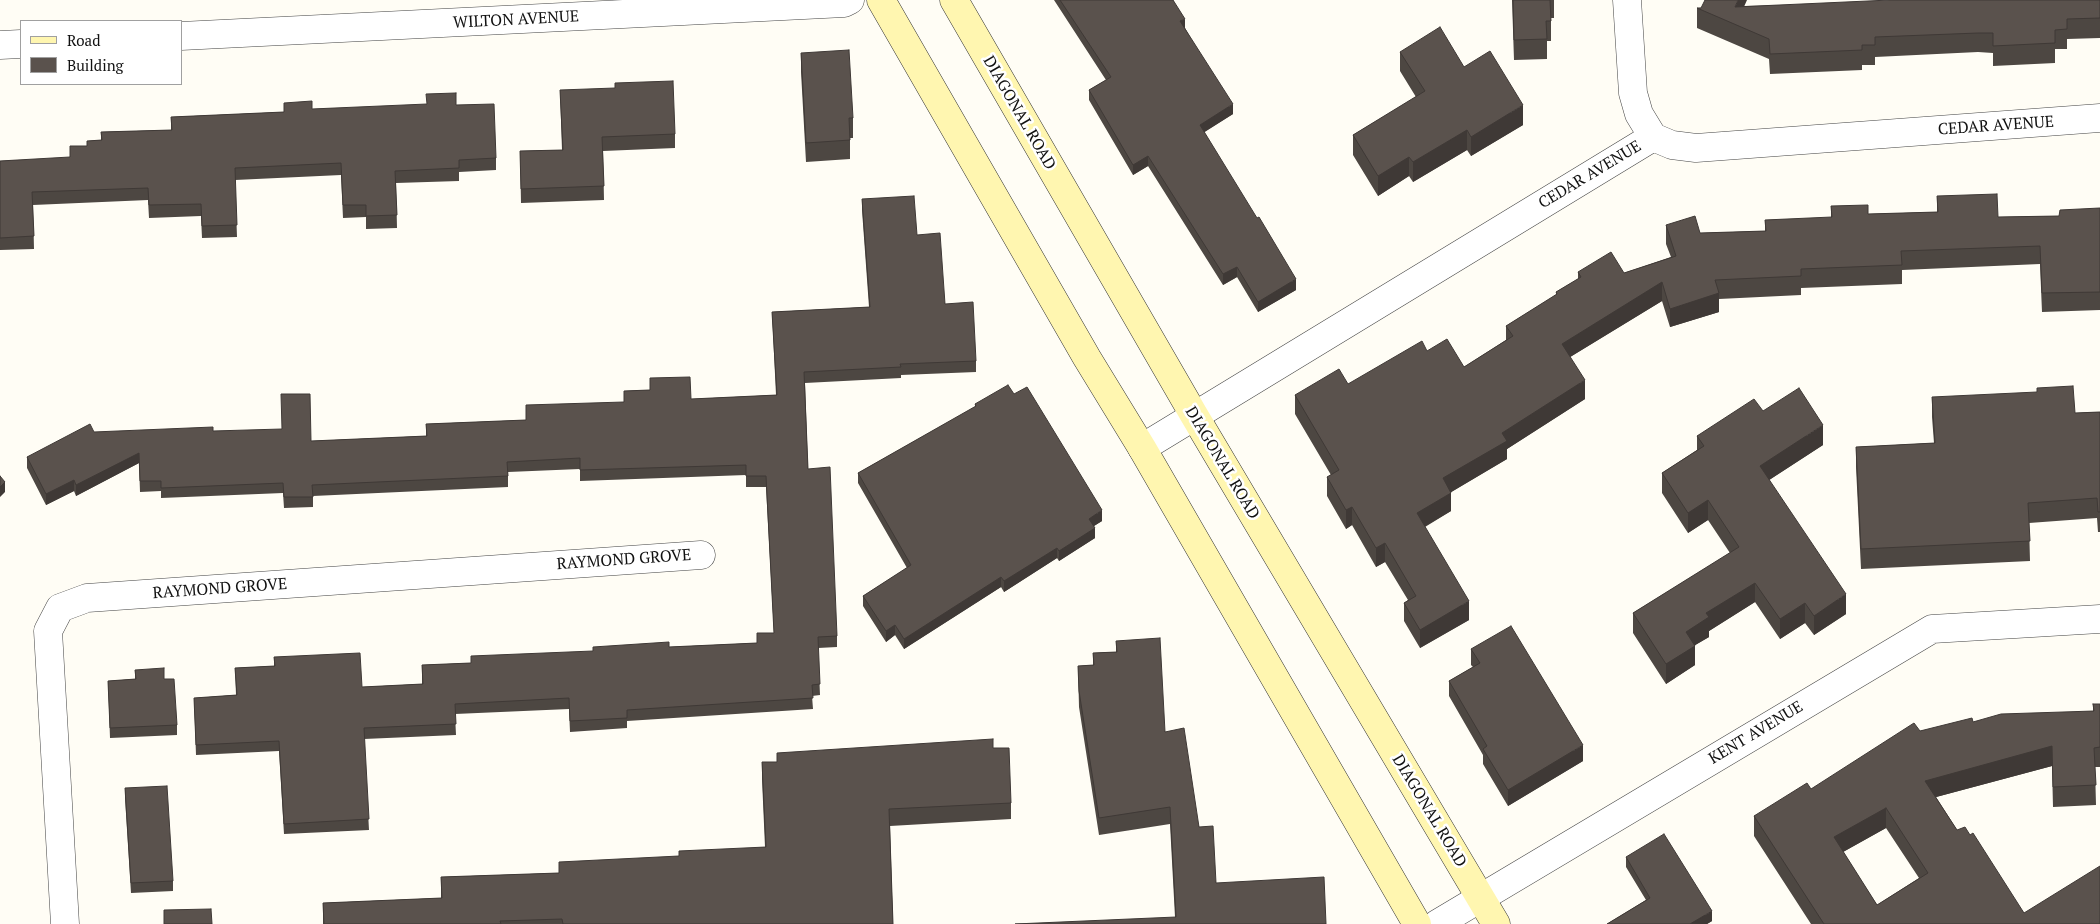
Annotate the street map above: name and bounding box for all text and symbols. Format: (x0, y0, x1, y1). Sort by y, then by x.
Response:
street label: WILTON AVENUE (453, 7, 579, 33)
legend (20, 20, 182, 85)
text: Road (67, 30, 100, 50)
street label: DIAGONAL ROAD (979, 53, 1059, 173)
text: Building (67, 55, 124, 75)
street label: CEDAR AVENUE (1937, 112, 2055, 140)
street label: CEDAR AVENUE (1535, 137, 1645, 213)
street label: DIAGONAL ROAD (1181, 403, 1263, 523)
street label: RAYMOND GROVE (556, 546, 692, 574)
street label: RAYMOND GROVE (152, 575, 288, 603)
street label: KENT AVENUE (1705, 697, 1807, 769)
street label: DIAGONAL ROAD (1388, 751, 1470, 871)

